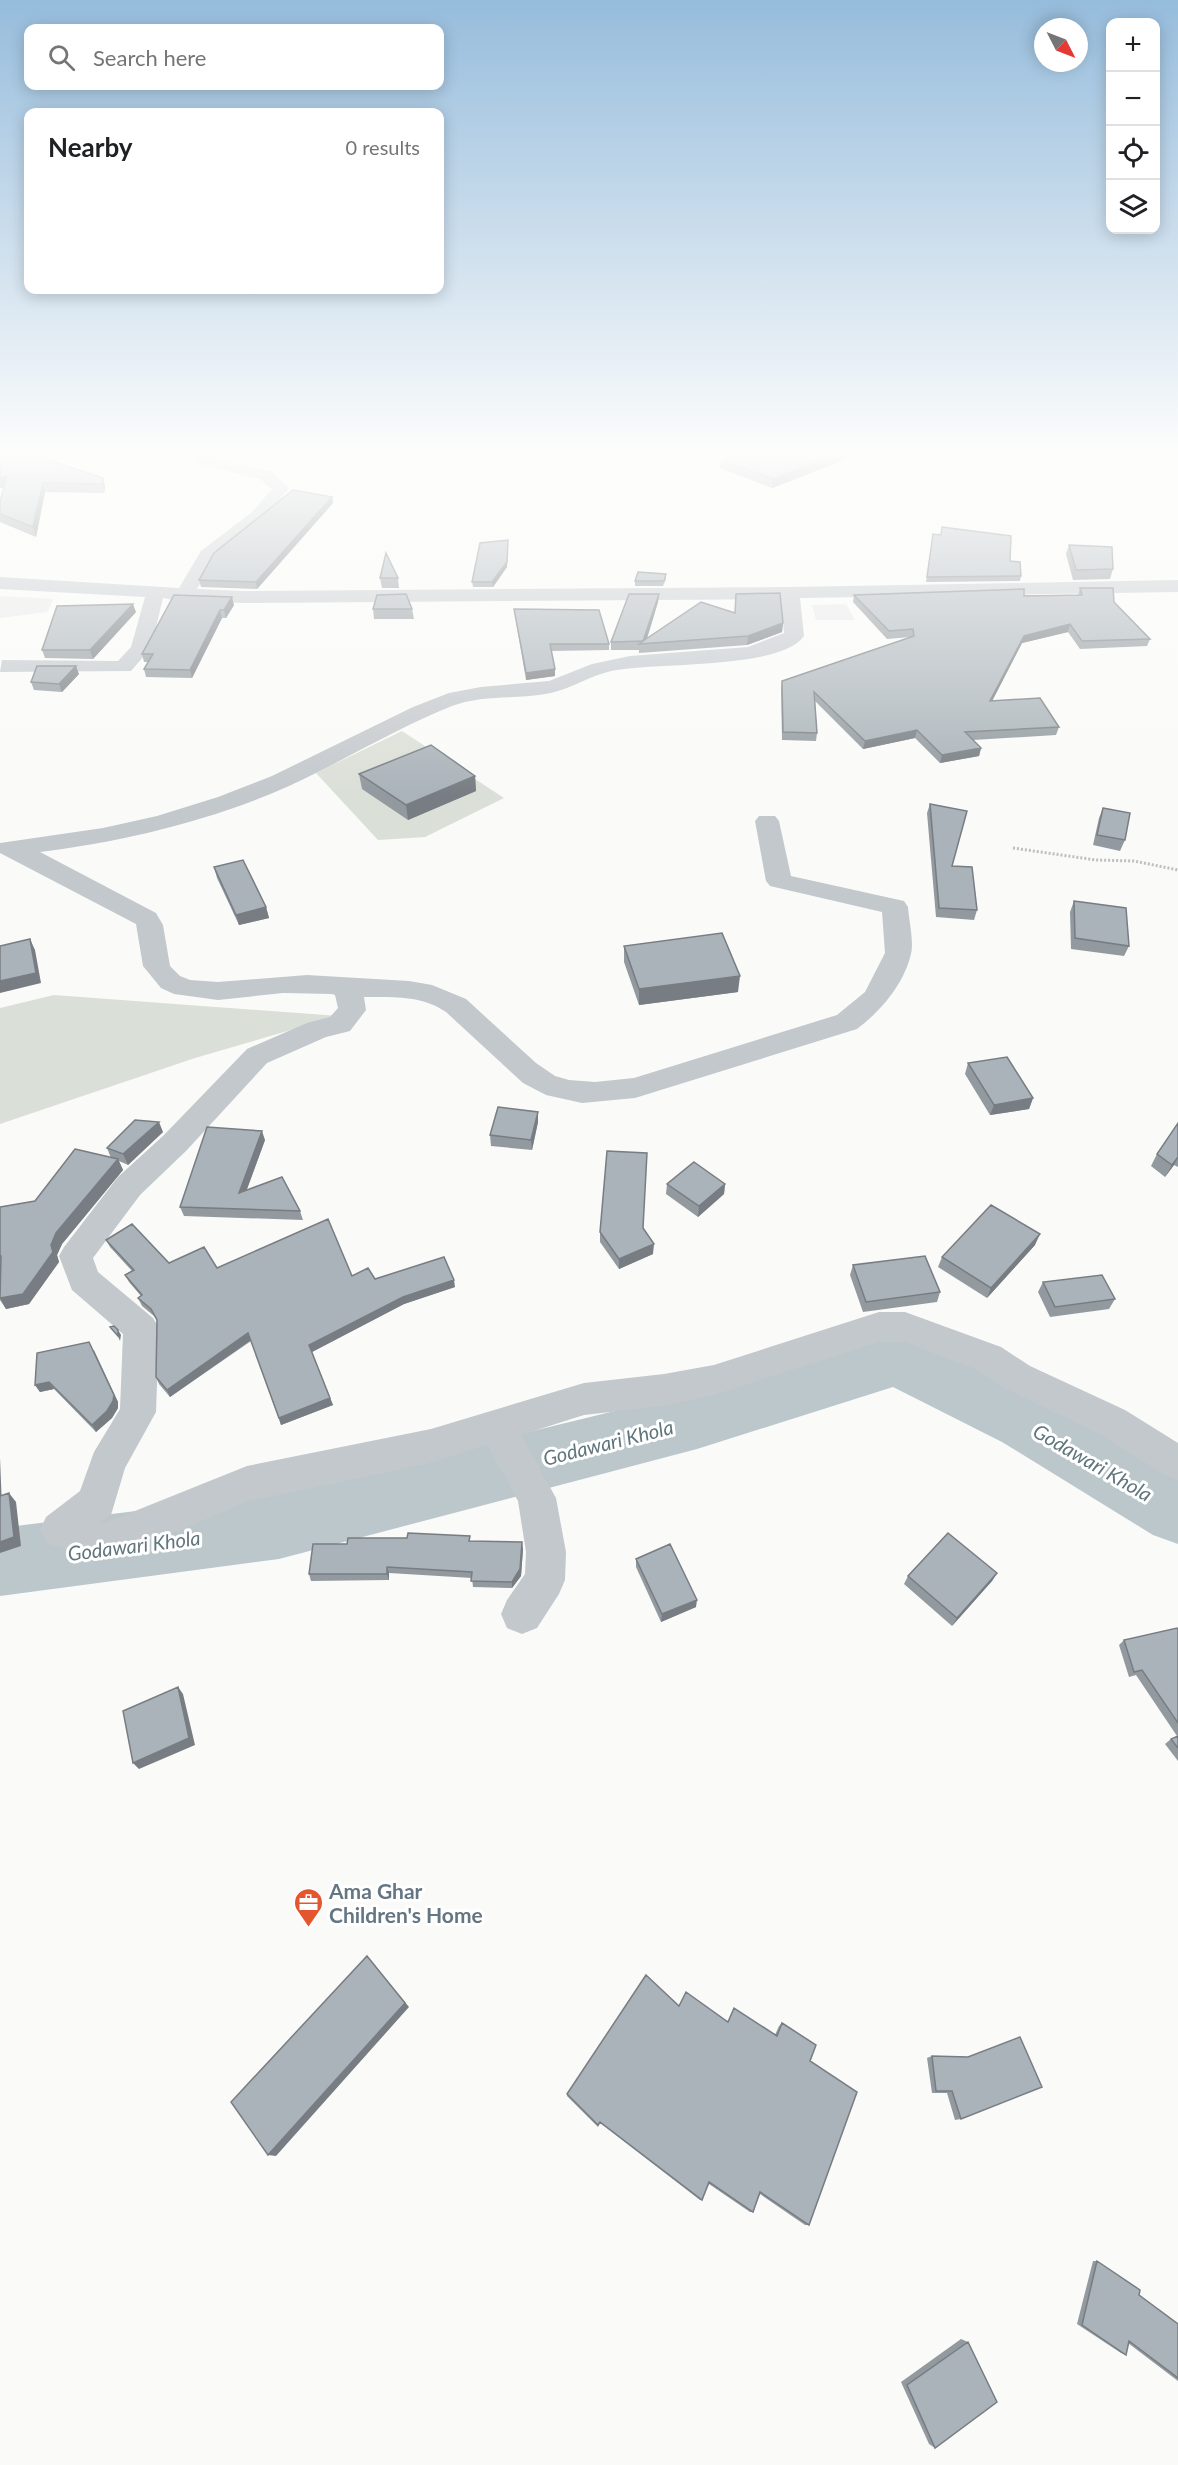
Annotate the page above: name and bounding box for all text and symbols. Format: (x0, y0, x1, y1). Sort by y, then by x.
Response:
north arrow (1034, 18, 1088, 72)
map controls (1106, 18, 1160, 234)
button: + (1106, 18, 1160, 72)
search box (24, 24, 444, 90)
icon: search (45, 41, 78, 74)
text: Search here (93, 44, 206, 71)
button: − (1106, 72, 1160, 126)
button: locate (1106, 126, 1160, 180)
text: Nearby (48, 131, 133, 163)
text: 0 results (345, 135, 420, 159)
button: layers (1106, 180, 1160, 234)
water label: Godawari Khola (540, 1414, 676, 1470)
water label: Godawari Khola (1029, 1418, 1157, 1506)
water label: Godawari Khola (66, 1525, 202, 1565)
place label: Ama Ghar Children's Home (328, 1878, 483, 1927)
office icon: Ama Ghar Children's Home (292, 1886, 324, 1928)

